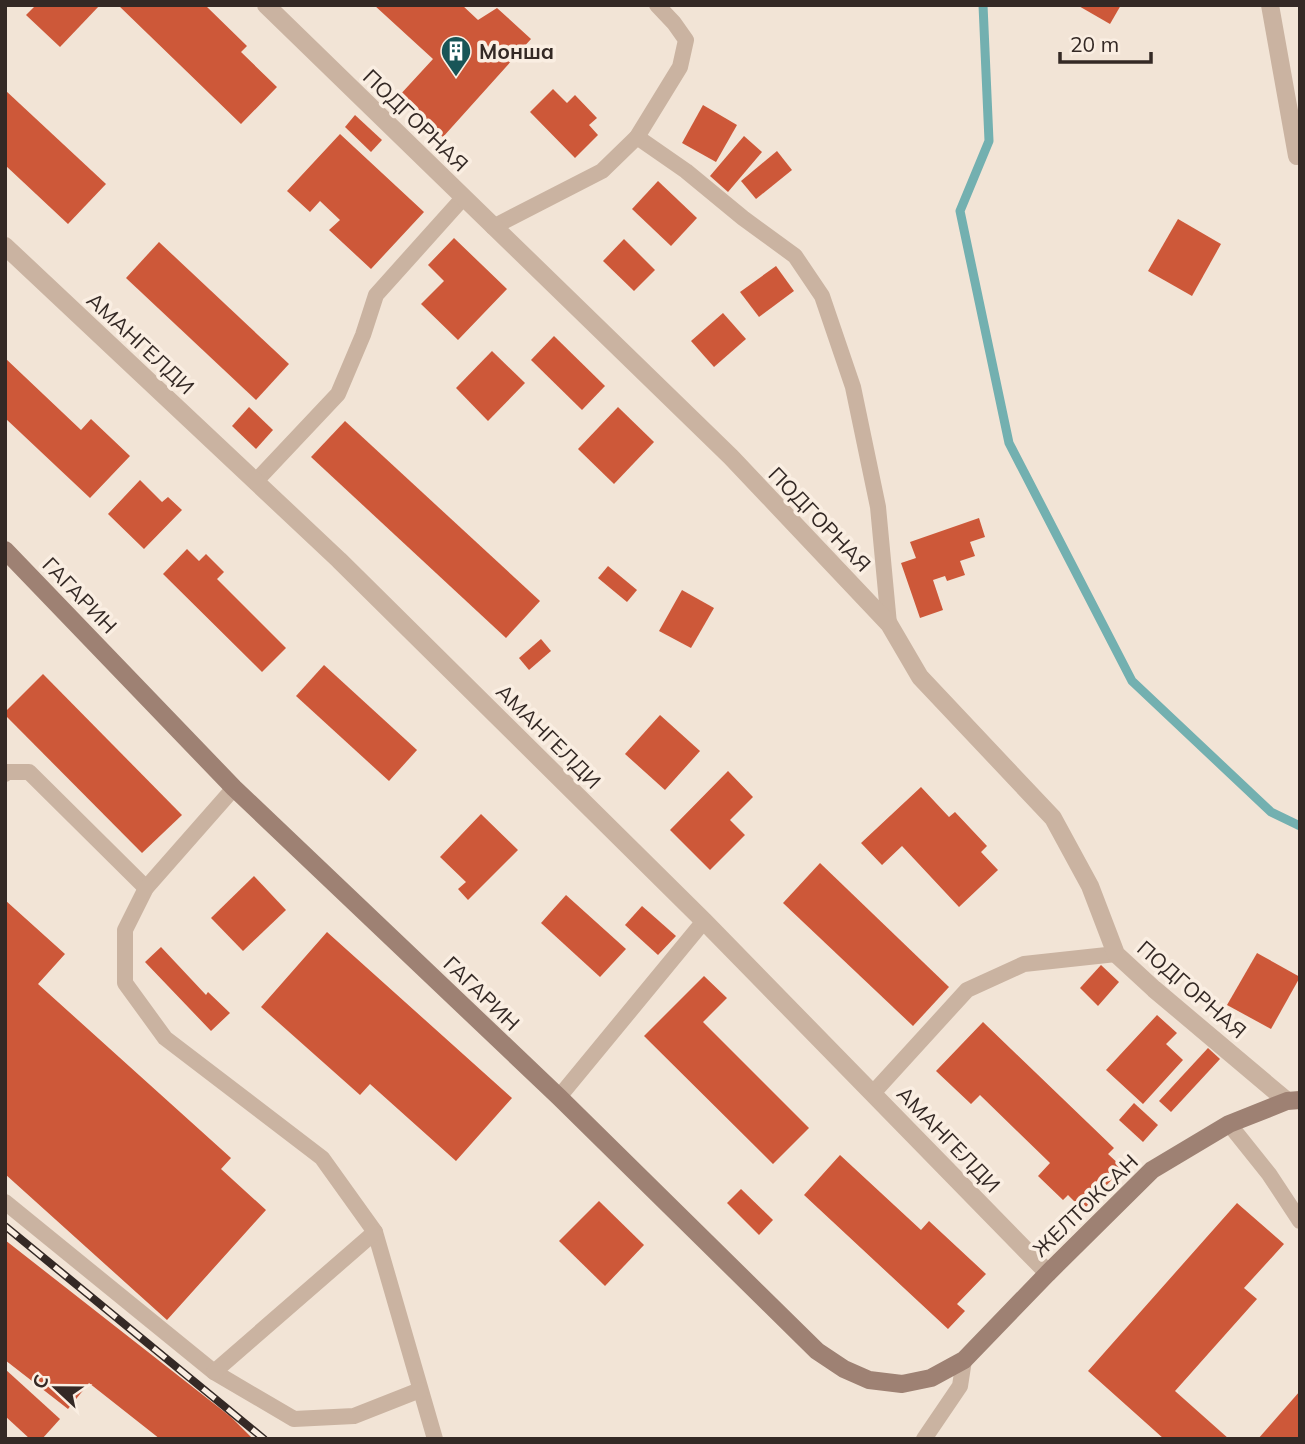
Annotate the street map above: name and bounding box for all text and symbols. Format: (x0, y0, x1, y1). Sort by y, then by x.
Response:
scale bar (1060, 21, 1151, 65)
text: 20 m (1070, 31, 1119, 57)
building icon: Монша (439, 34, 473, 78)
place label: Монша (479, 38, 554, 64)
street label: ПОДГОРНАЯ (358, 63, 474, 177)
street label: АМАНГЕЛДИ (82, 287, 200, 399)
street label: ПОДГОРНАЯ (763, 461, 877, 577)
street label: ГАГАРИН (37, 551, 123, 639)
street label: АМАНГЕЛДИ (491, 678, 607, 794)
street label: ПОДГОРНАЯ (1132, 935, 1252, 1043)
street label: ГАГАРИН (438, 950, 526, 1036)
street label: АМАНГЕЛДИ (892, 1081, 1006, 1197)
street label: ЖЕЛТОКСАН (1027, 1148, 1143, 1262)
north arrow (21, 1353, 91, 1423)
text: С (27, 1371, 54, 1392)

